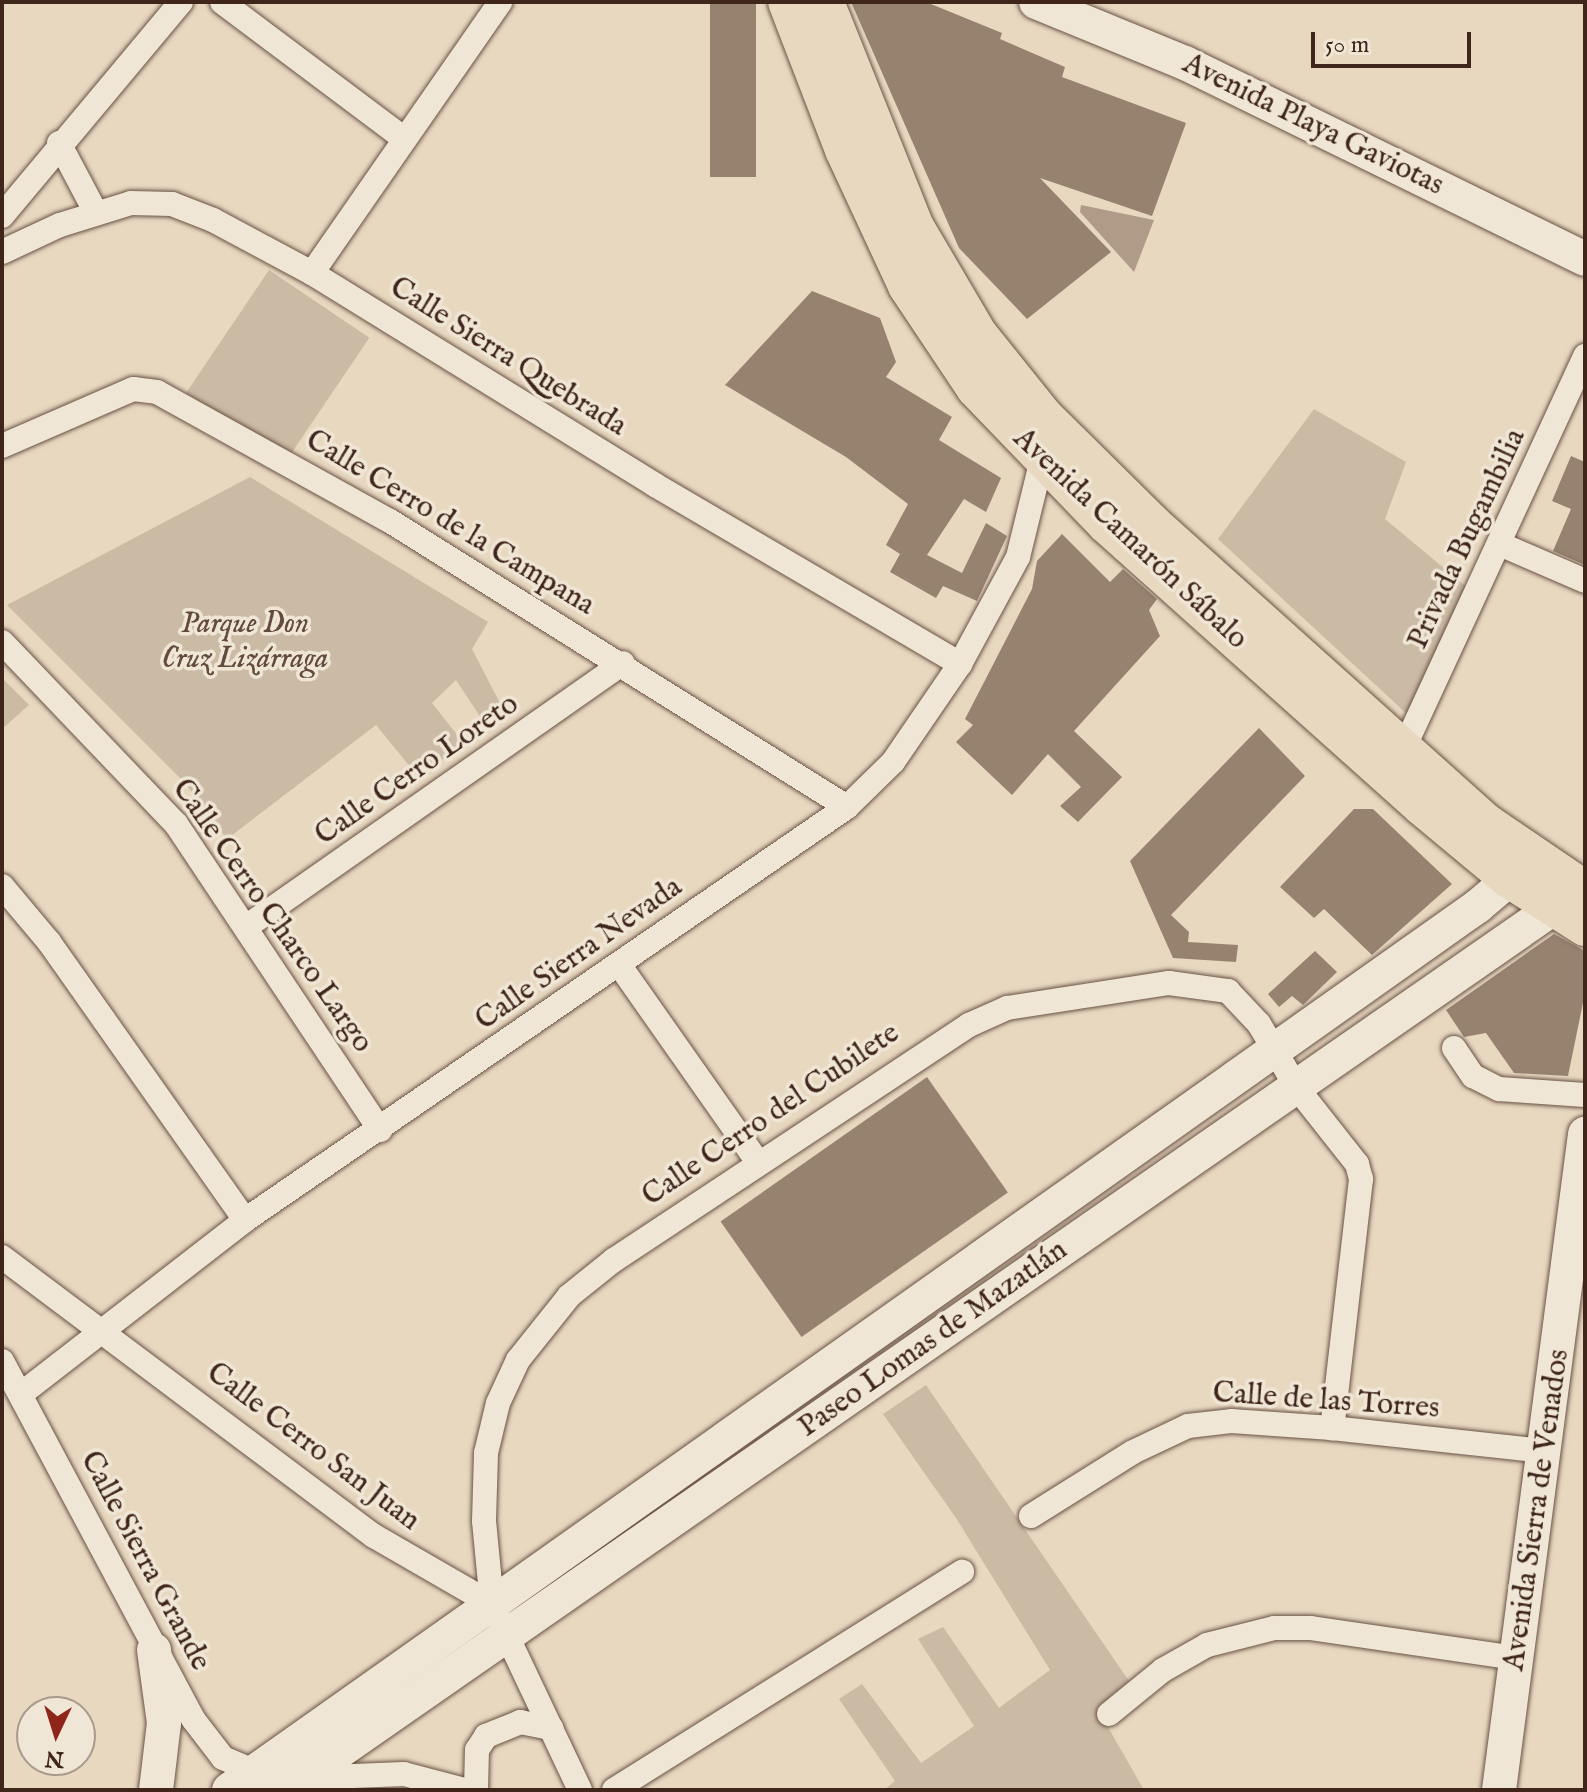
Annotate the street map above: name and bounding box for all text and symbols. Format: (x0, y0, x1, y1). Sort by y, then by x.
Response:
scale bar (1315, 16, 1475, 66)
text: 50 m (1325, 30, 1369, 61)
street label: Avenida Playa Gaviotas (1177, 46, 1449, 204)
street label: Calle Sierra Quebrada (383, 270, 633, 444)
street label: Avenida Camarón Sábalo (1005, 421, 1255, 657)
street label: Calle Cerro de la Campana (299, 422, 601, 624)
street label: Privada Bugambilia (1400, 423, 1534, 655)
park label: Parque Don Cruz Lizárraga (162, 606, 328, 676)
street label: Calle Cerro Loreto (308, 686, 526, 854)
street label: Calle Cerro Charco Largo (164, 772, 380, 1060)
street label: Calle Sierra Nevada (469, 869, 689, 1039)
street label: Calle Cerro del Cubilete (636, 1016, 906, 1214)
street label: Paseo Lomas de Mazatlán (792, 1232, 1074, 1446)
street label: Avenida Sierra de Venados (1497, 1347, 1577, 1673)
street label: Calle Cerro San Juan (199, 1355, 427, 1539)
street label: Calle de las Torres (1211, 1375, 1441, 1427)
street label: Calle Sierra Grande (72, 1445, 218, 1677)
north arrow (16, 1696, 96, 1776)
text: N (44, 1743, 65, 1773)

